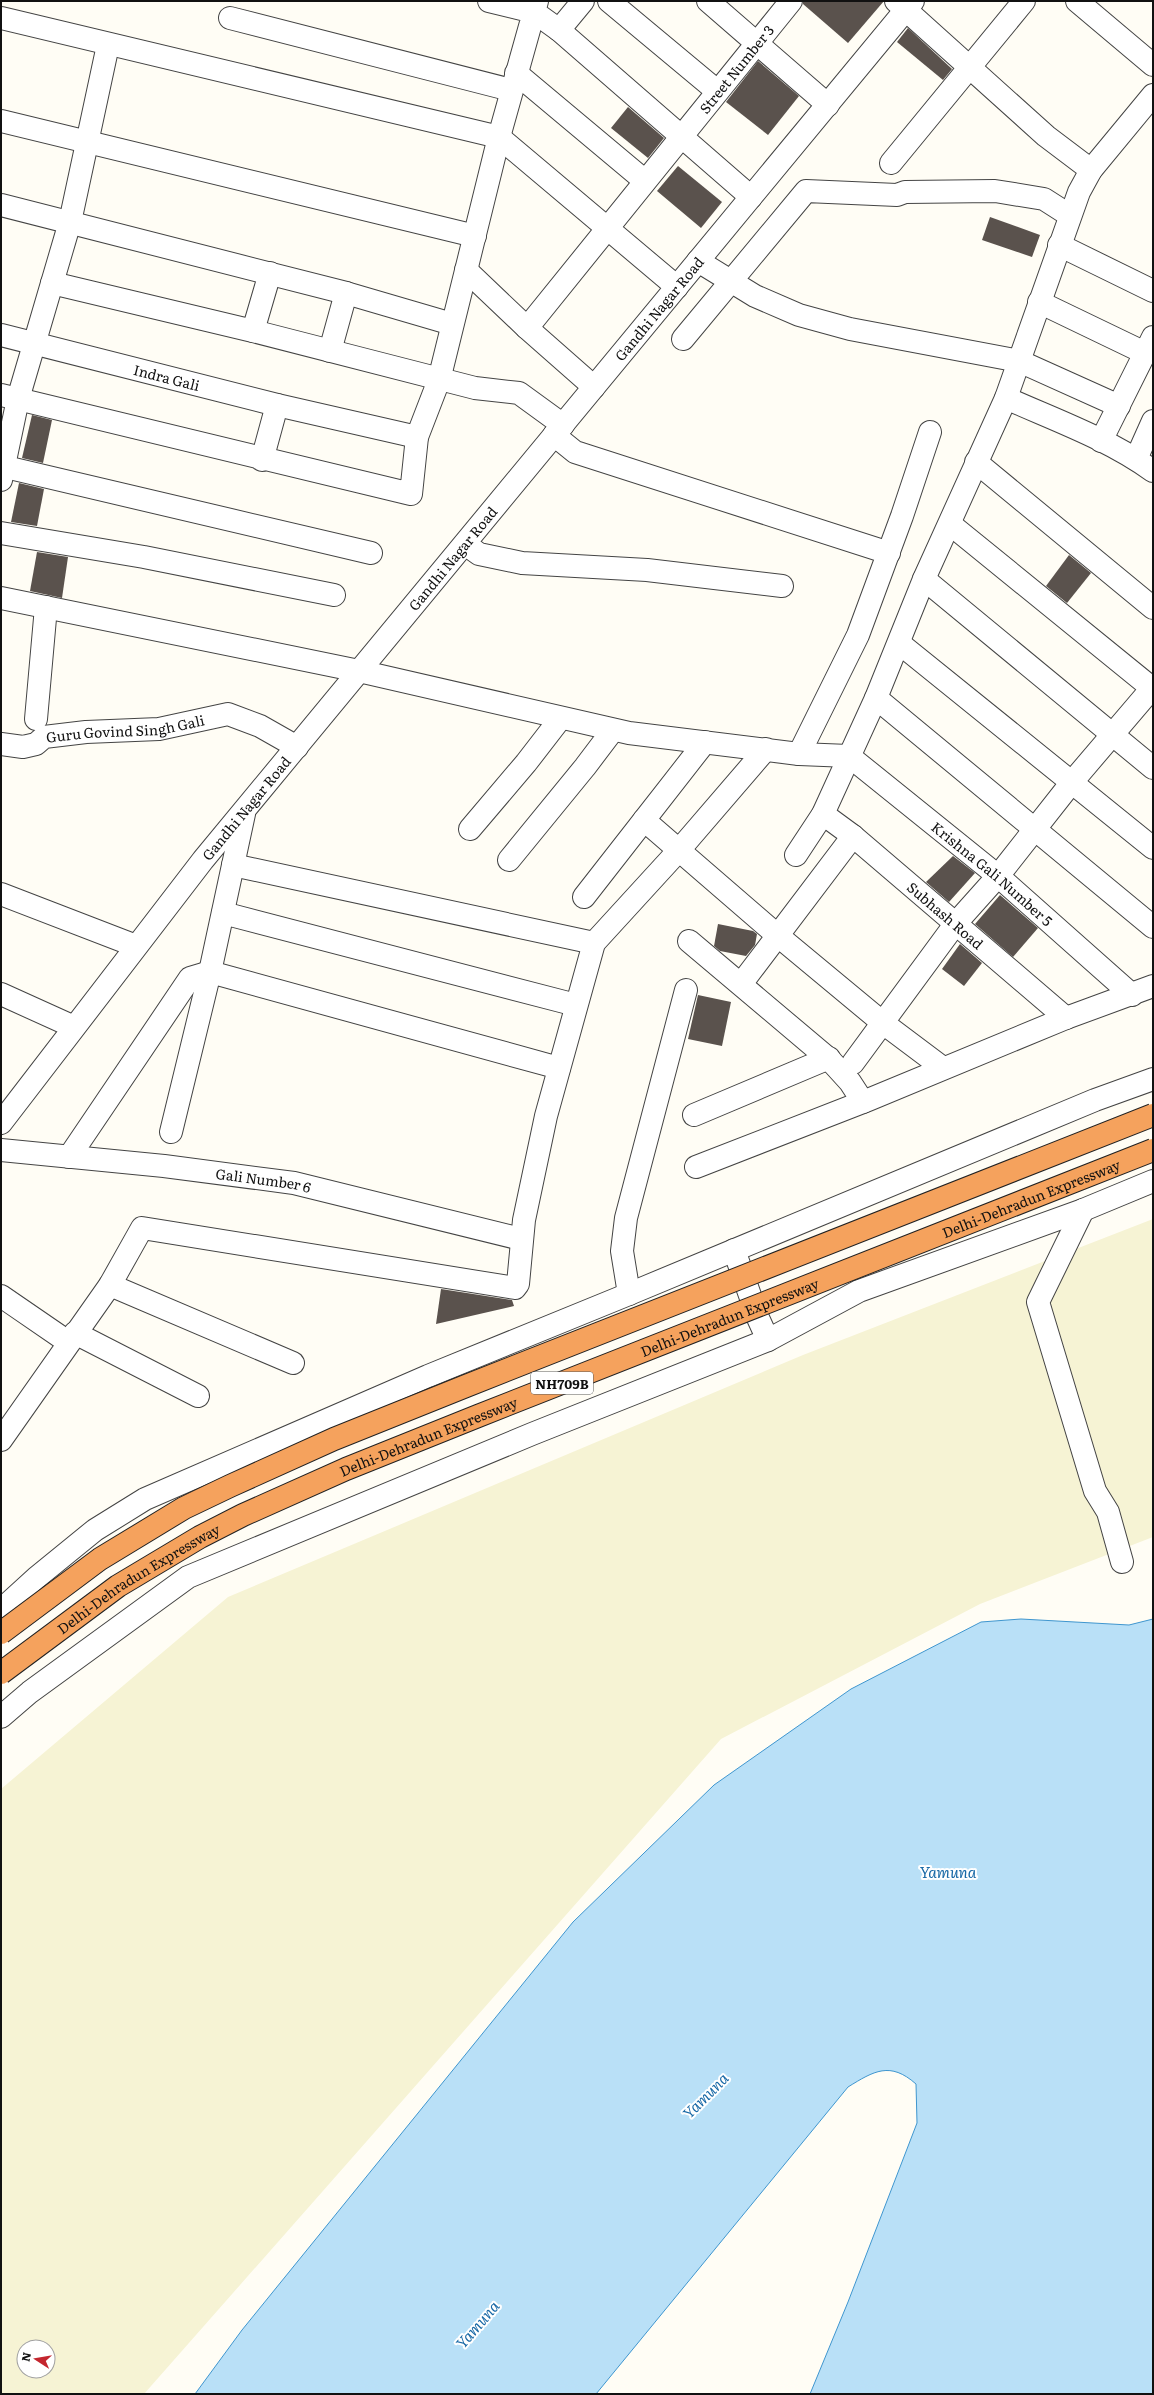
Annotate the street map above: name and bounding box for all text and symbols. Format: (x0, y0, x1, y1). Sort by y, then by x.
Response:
street label: Street Number 3 (694, 20, 778, 118)
street label: Gandhi Nagar Road (610, 252, 708, 365)
street label: Indra Gali (131, 359, 202, 395)
street label: Gandhi Nagar Road (403, 502, 502, 615)
street label: Guru Govind Singh Gali (45, 709, 207, 747)
street label: Gandhi Nagar Road (197, 751, 295, 864)
street label: Krishna Gali Number 5 (928, 817, 1057, 930)
street label: Subhash Road (903, 877, 988, 954)
street label: Delhi-Dehradun Expressway (939, 1154, 1124, 1242)
street label: Gali Number 6 (214, 1163, 313, 1197)
street label: Delhi-Dehradun Expressway (637, 1272, 822, 1361)
road number: NH709B (531, 1372, 593, 1394)
street label: Delhi-Dehradun Expressway (336, 1391, 521, 1481)
street label: Delhi-Dehradun Expressway (53, 1518, 224, 1638)
water label: Yamuna (920, 1860, 977, 1883)
water label: Yamuna (677, 2067, 733, 2123)
water label: Yamuna (450, 2295, 505, 2353)
north arrow (16, 2339, 56, 2379)
text: N (16, 2351, 34, 2363)

